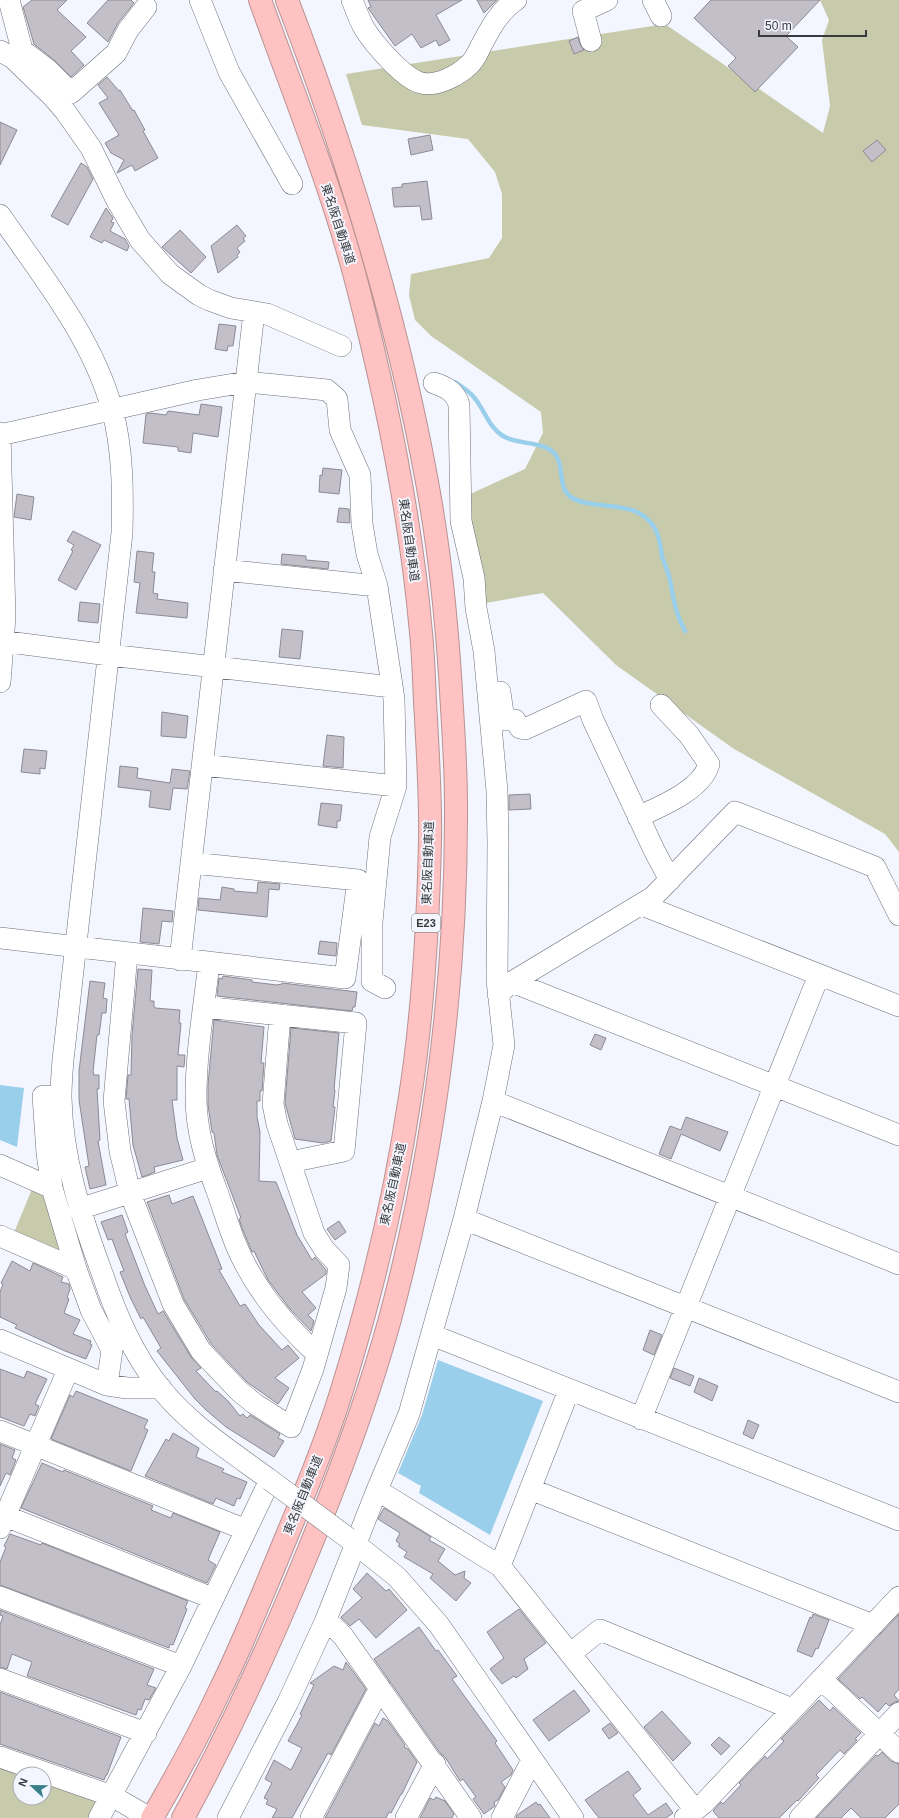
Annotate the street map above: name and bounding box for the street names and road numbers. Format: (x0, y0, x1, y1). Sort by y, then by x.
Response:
street label: 東名阪自動車道 (318, 182, 358, 266)
street label: 東名阪自動車道 (396, 497, 422, 583)
street label: 東名阪自動車道 (420, 821, 436, 905)
road number: E23 (412, 914, 440, 932)
street label: 東名阪自動車道 (377, 1141, 409, 1227)
street label: 東名阪自動車道 (281, 1453, 325, 1537)

